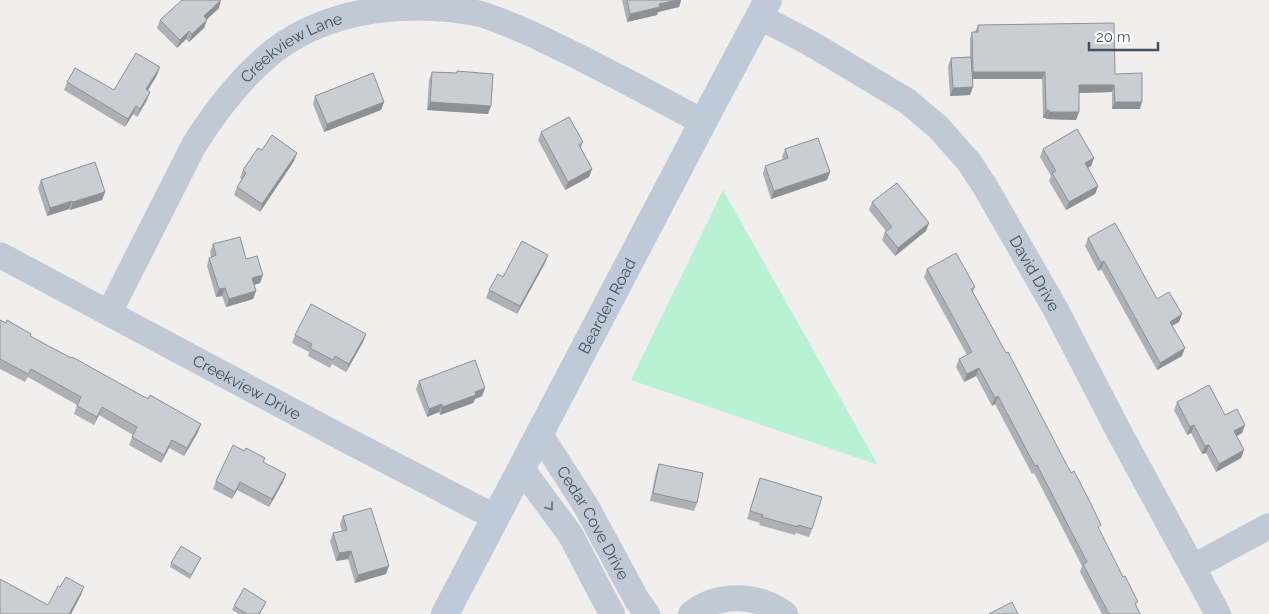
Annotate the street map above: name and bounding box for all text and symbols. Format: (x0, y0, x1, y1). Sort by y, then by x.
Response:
street label: Creekview Lane (236, 9, 344, 87)
scale bar (1089, 20, 1158, 52)
text: 20 m (1096, 28, 1131, 46)
street label: David Drive (1005, 232, 1064, 315)
street label: Bearden Road (574, 255, 640, 357)
street label: Creekview Drive (189, 351, 304, 424)
street label: Cedar Cove Drive (553, 462, 633, 583)
one-way arrow (544, 501, 552, 510)

